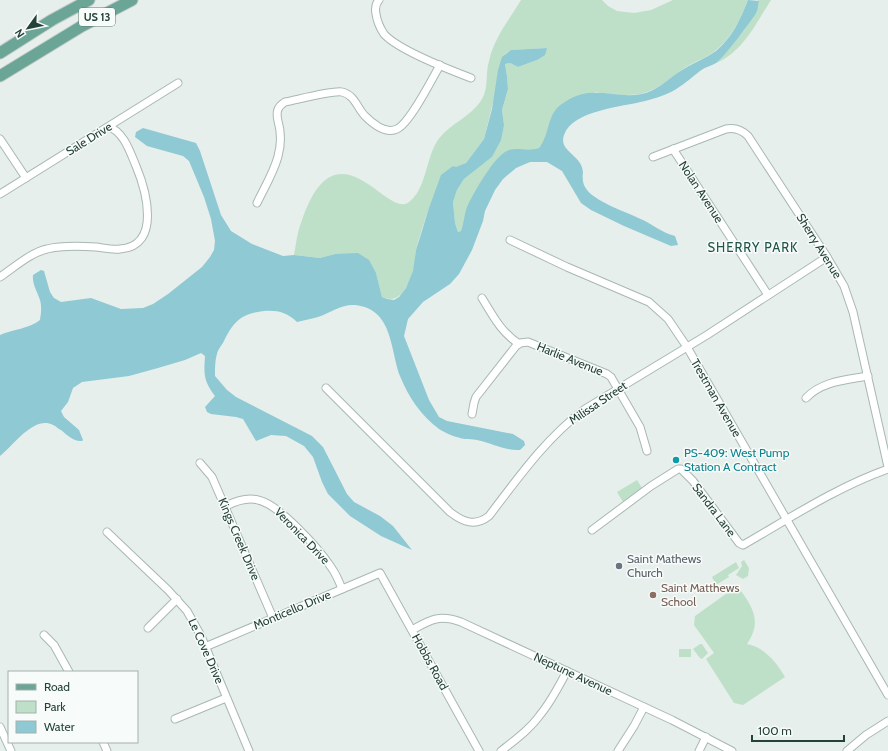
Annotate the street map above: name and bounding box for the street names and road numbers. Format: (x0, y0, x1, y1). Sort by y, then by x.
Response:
road number: US 13 (79, 8, 115, 26)
street label: Sale Drive (63, 119, 114, 159)
street label: Nolan Avenue (676, 158, 727, 226)
street label: Sherry Avenue (793, 210, 845, 281)
street label: Harlie Avenue (535, 338, 606, 379)
street label: Trestman Avenue (688, 356, 745, 440)
street label: Milissa Street (566, 378, 630, 427)
street label: Sandra Lane (689, 480, 739, 539)
street label: Kings Creek Drive (215, 495, 264, 582)
street label: Veronica Drive (272, 504, 333, 567)
street label: Monticello Drive (251, 586, 333, 633)
street label: Le Cove Drive (185, 616, 228, 686)
street label: Hobbs Road (409, 631, 452, 692)
street label: Neptune Avenue (532, 649, 615, 698)

